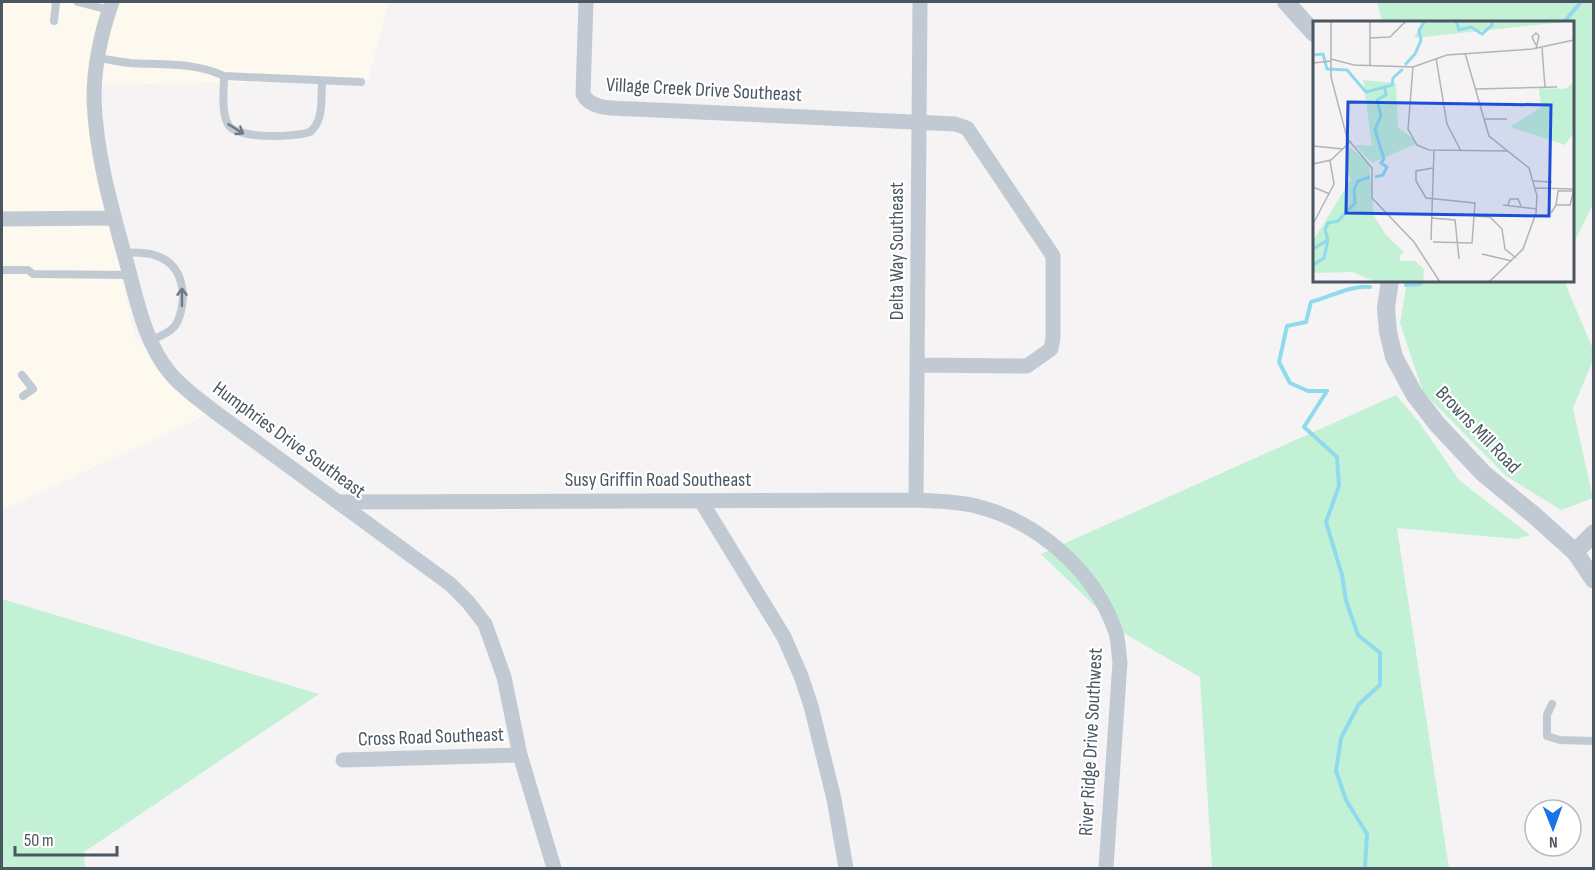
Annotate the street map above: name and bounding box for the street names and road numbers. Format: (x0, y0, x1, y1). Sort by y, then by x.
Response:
street label: Village Creek Drive Southeast (606, 73, 802, 107)
street label: Delta Way Southeast (885, 182, 909, 320)
street label: Humphries Drive Southeast (208, 376, 370, 504)
street label: Browns Mill Road (1430, 381, 1526, 479)
street label: Susy Griffin Road Southeast (565, 468, 751, 492)
street label: River Ridge Drive Southwest (1074, 647, 1108, 837)
street label: Cross Road Southeast (358, 722, 504, 752)

